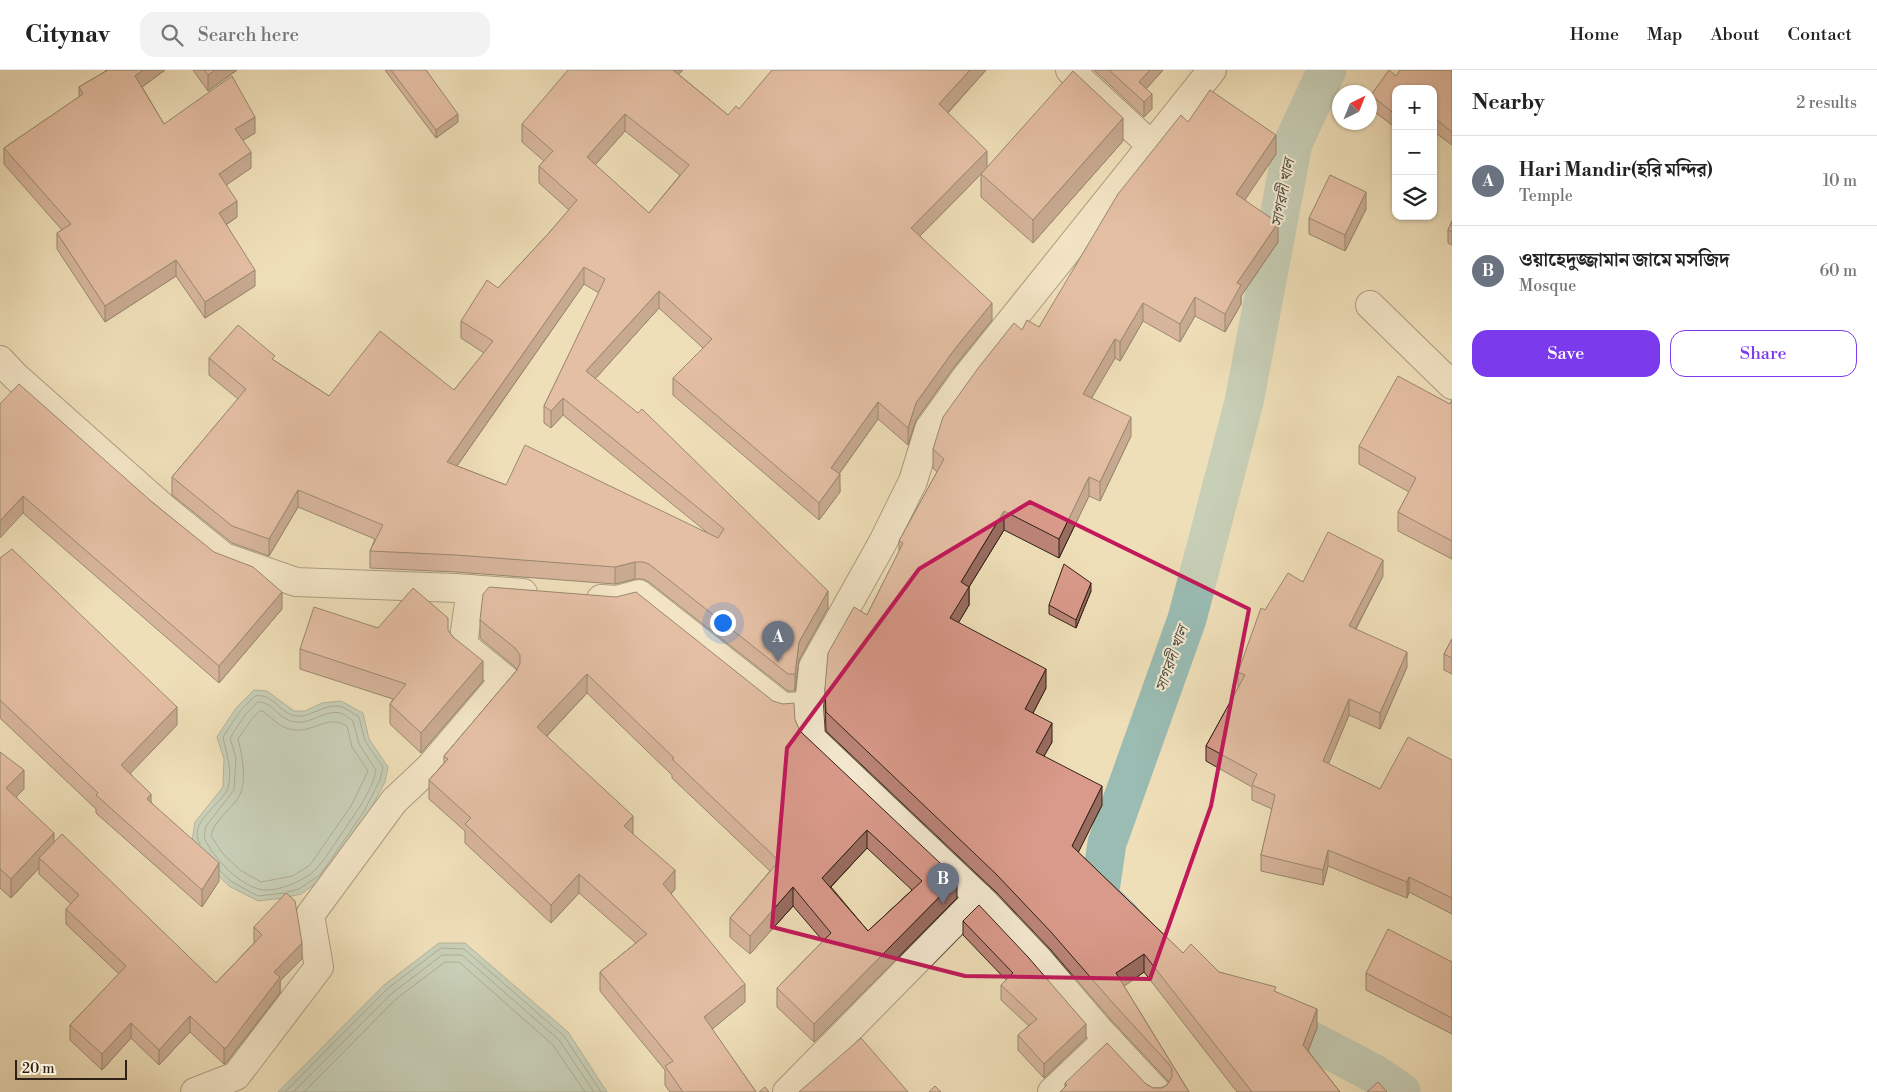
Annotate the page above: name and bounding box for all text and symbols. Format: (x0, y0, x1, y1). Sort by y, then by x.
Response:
search box (140, 12, 490, 57)
text: Citynav (25, 20, 110, 50)
icon: search (158, 21, 186, 49)
text: Search here (198, 23, 299, 47)
text: Home (1570, 23, 1619, 46)
text: Map (1647, 23, 1683, 46)
text: About (1711, 23, 1760, 46)
text: Contact (1788, 23, 1852, 46)
north arrow (1332, 85, 1377, 130)
map controls (1392, 85, 1437, 220)
button: + (1392, 85, 1437, 130)
text: Nearby (1472, 90, 1545, 116)
text: 2 results (1796, 93, 1857, 113)
button: − (1392, 130, 1437, 175)
water label: সাগরদী খাল (1267, 154, 1300, 229)
text: Hari Mandir(হরি মন্দির) (1519, 158, 1713, 182)
text: A (1482, 171, 1494, 191)
text: 10 m (1823, 171, 1857, 191)
button: layers (1392, 175, 1437, 220)
text: Temple (1519, 186, 1573, 206)
text: ওয়াহেদুজ্জামান জামে মসজিদ (1519, 248, 1729, 272)
text: B (1482, 261, 1494, 281)
text: 60 m (1819, 261, 1857, 281)
text: Mosque (1519, 276, 1576, 296)
button: Save (1472, 330, 1660, 377)
button: Share (1670, 330, 1857, 377)
your location (710, 610, 736, 636)
water label: সাগরদী খাল (1151, 620, 1194, 695)
pin: A (762, 621, 794, 662)
pin: B (927, 863, 959, 904)
scale bar (15, 1057, 128, 1080)
text: 20 m (22, 1060, 54, 1078)

